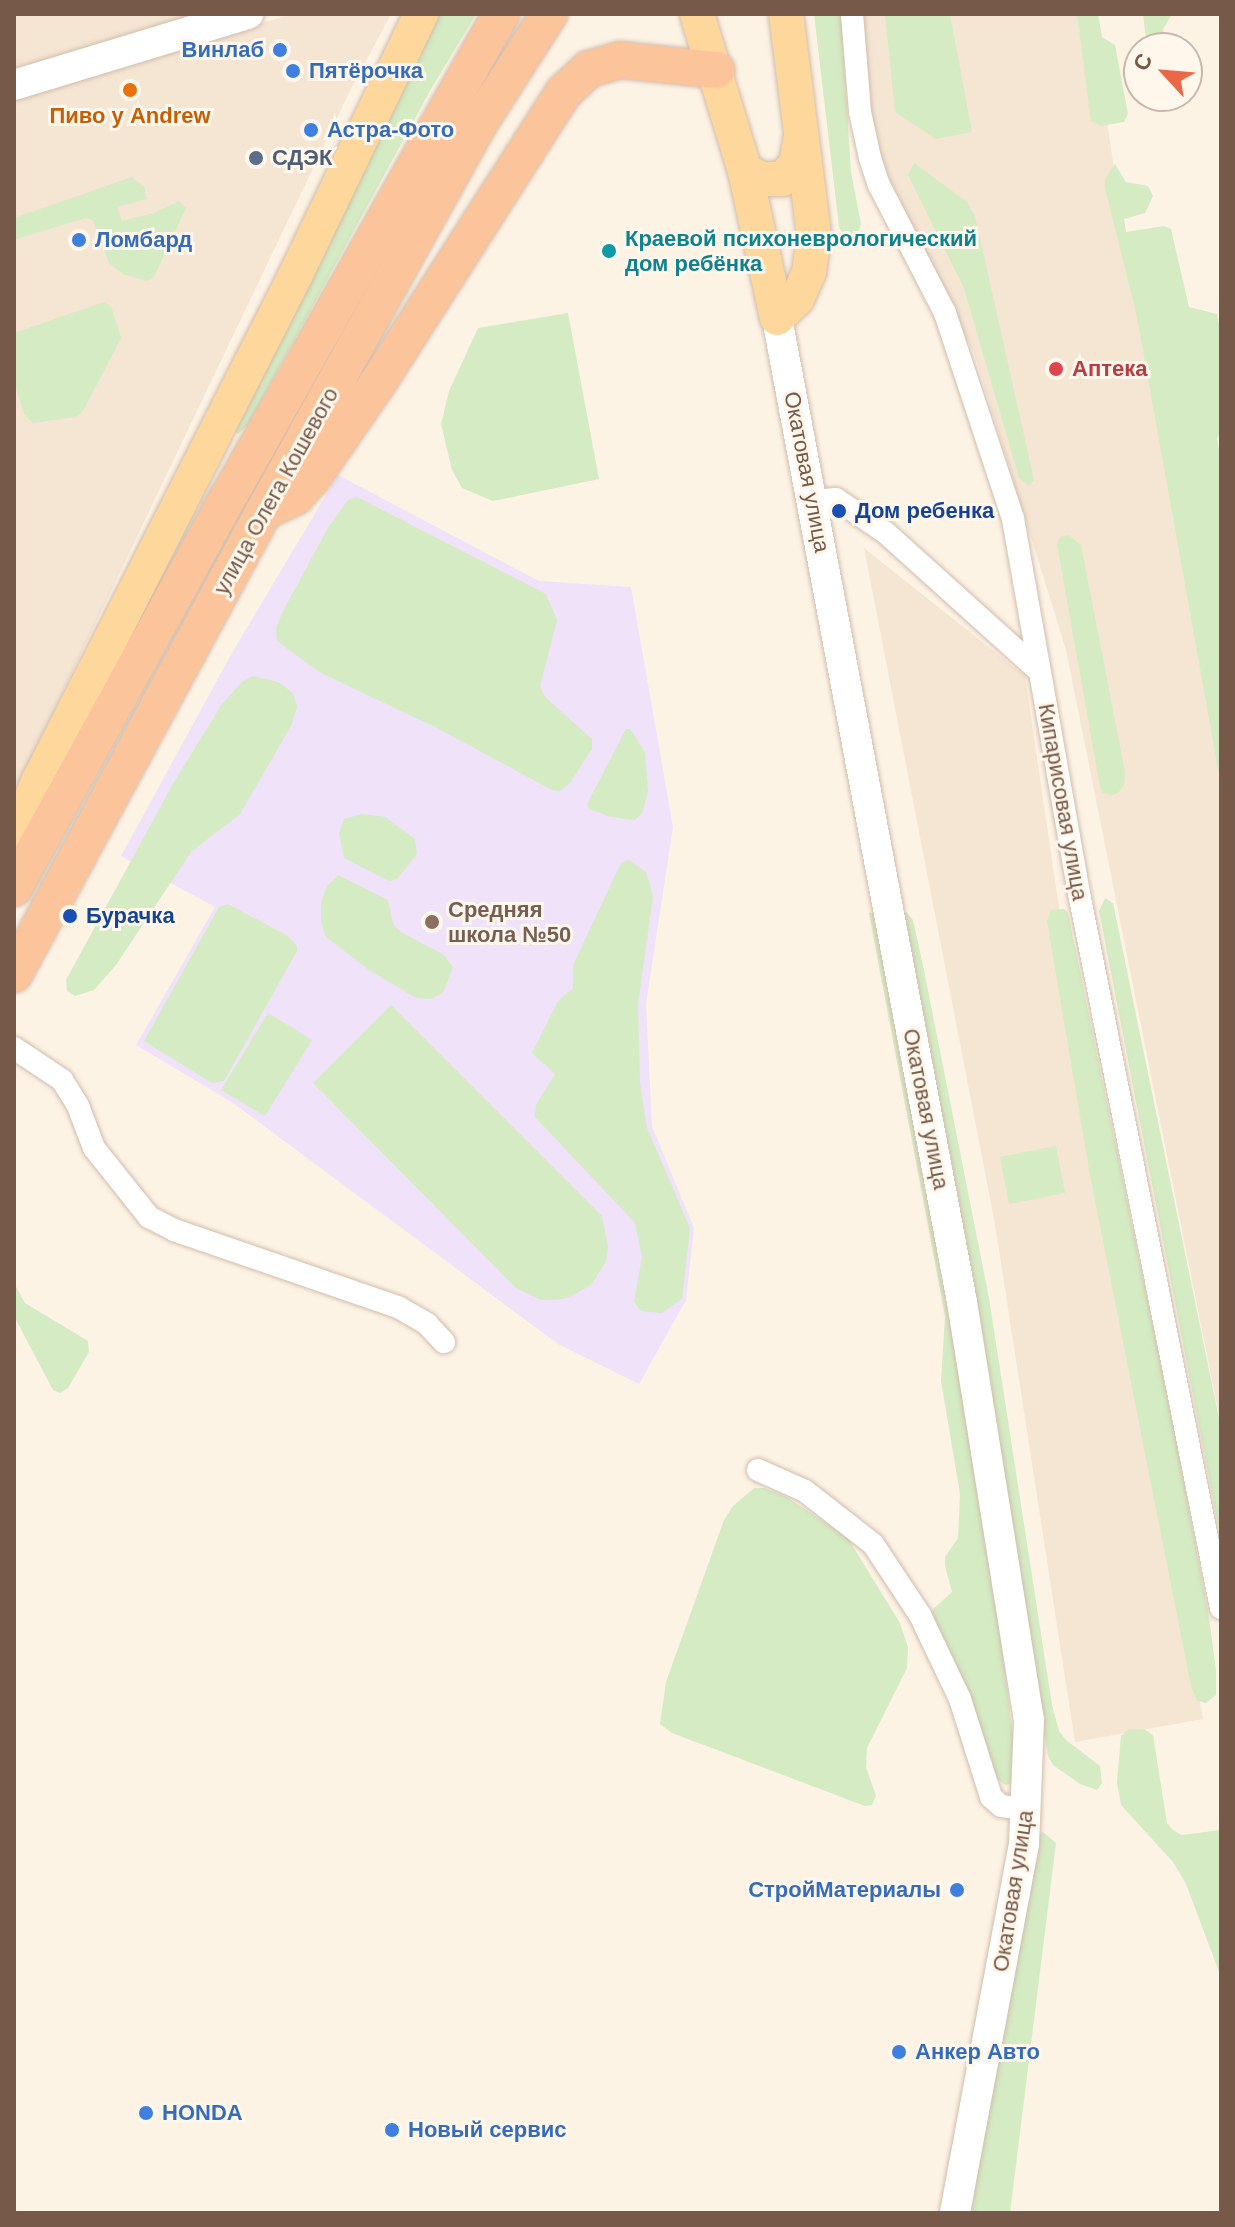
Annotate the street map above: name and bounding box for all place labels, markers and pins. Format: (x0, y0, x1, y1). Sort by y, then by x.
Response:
place label: Винлаб (182, 37, 264, 63)
marker: Винлаб (271, 41, 289, 59)
place label: Пятёрочка (309, 58, 423, 84)
marker: Пятёрочка (284, 62, 302, 80)
marker: Пиво у Andrew (121, 81, 139, 99)
place label: Пиво у Andrew (49, 103, 211, 129)
place label: Астра-Фото (327, 117, 454, 143)
marker: Астра-Фото (302, 121, 320, 139)
place label: СДЭК (272, 145, 332, 171)
marker: СДЭК (247, 149, 265, 167)
place label: Краевой психоневрологический дом ребёнка (625, 225, 977, 276)
place label: Ломбард (95, 227, 192, 253)
marker: Ломбард (70, 231, 88, 249)
marker: Краевой психоневрологический дом ребёнка (600, 242, 618, 260)
place label: Аптека (1072, 356, 1147, 382)
marker: Аптека (1047, 360, 1065, 378)
place label: Дом ребенка (855, 498, 994, 524)
marker: Дом ребенка (830, 502, 848, 520)
place label: Средняя школа №50 (448, 896, 571, 948)
place label: Бурачка (86, 903, 175, 929)
marker: Бурачка (61, 907, 79, 925)
marker: Средняя школа №50 (423, 913, 441, 931)
place label: СтройМатериалы (748, 1877, 941, 1903)
marker: СтройМатериалы (948, 1881, 966, 1899)
place label: Анкер Авто (915, 2039, 1040, 2065)
marker: Анкер Авто (890, 2043, 908, 2061)
place label: HONDA (162, 2100, 243, 2126)
marker: HONDA (137, 2104, 155, 2122)
place label: Новый сервис (408, 2117, 566, 2143)
marker: Новый сервис (383, 2121, 401, 2139)

